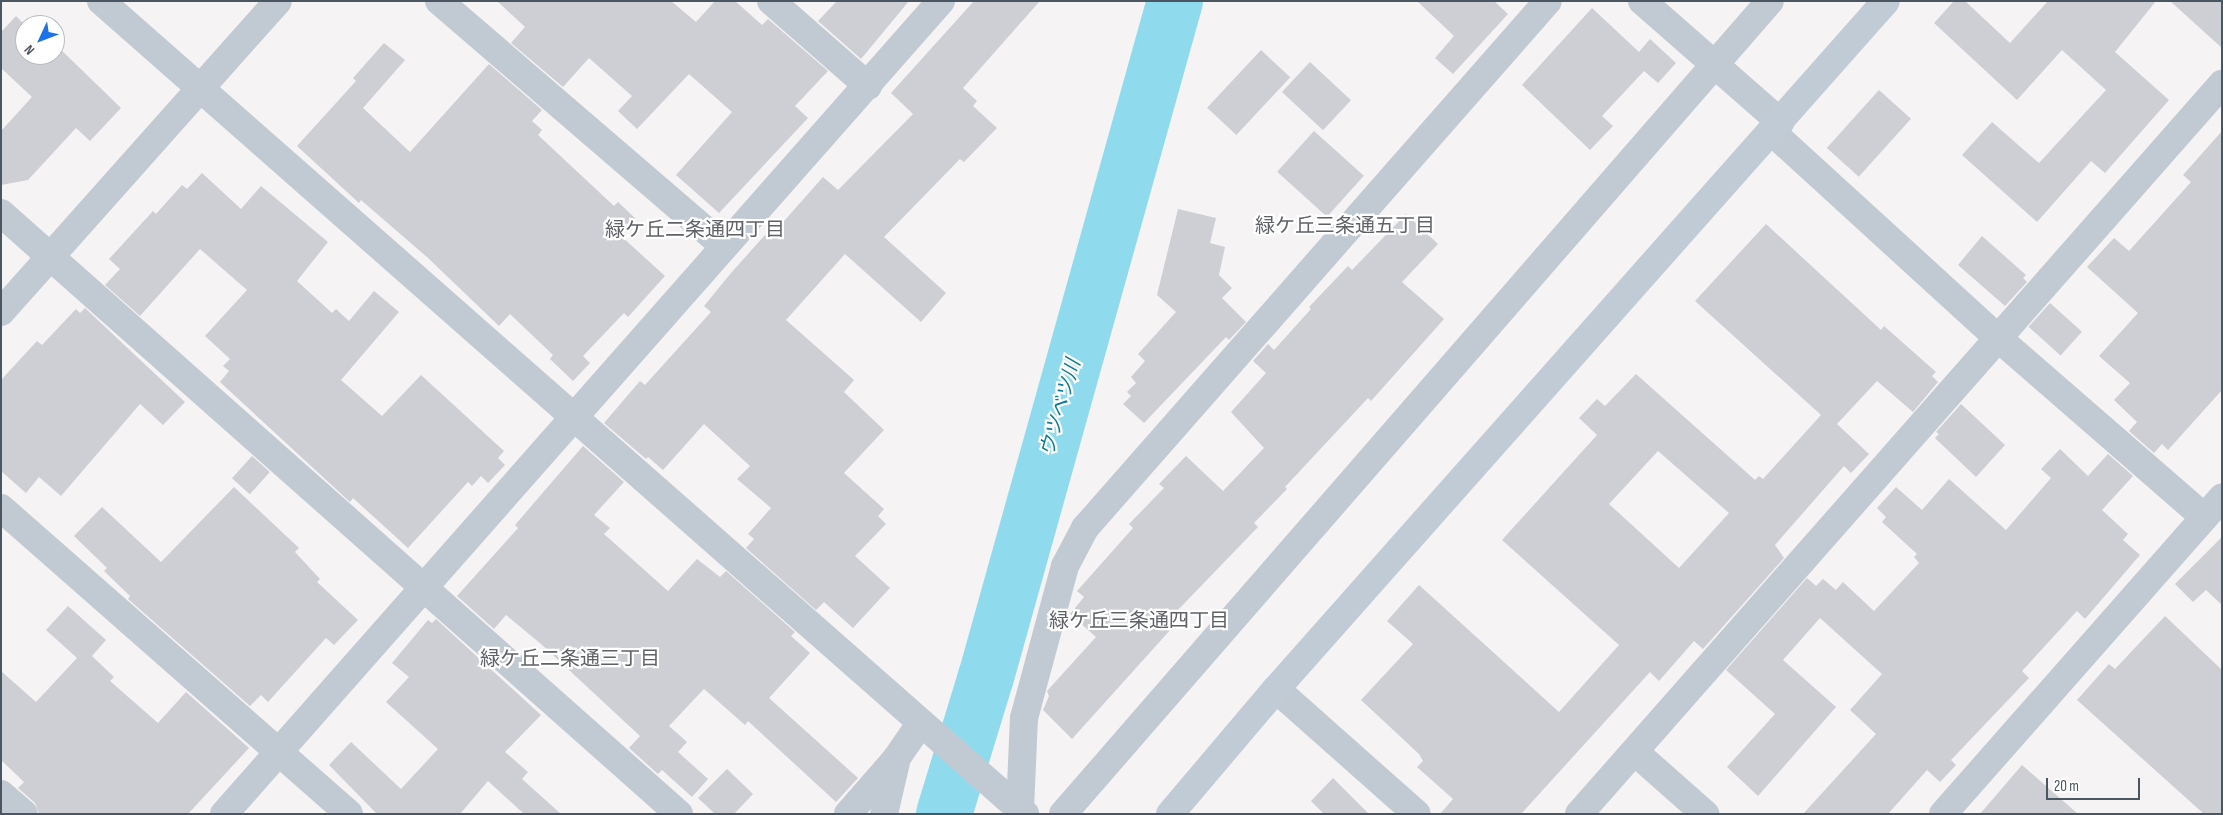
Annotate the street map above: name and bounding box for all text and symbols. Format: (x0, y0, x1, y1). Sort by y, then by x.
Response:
north arrow (15, 15, 65, 65)
text: N (21, 41, 38, 58)
district label: 緑ケ丘三条通五丁目 (1255, 214, 1435, 238)
district label: 緑ケ丘二条通四丁目 (605, 218, 785, 242)
water label: ウツベツ川 (1036, 357, 1086, 459)
district label: 緑ケ丘三条通四丁目 (1049, 609, 1229, 633)
district label: 緑ケ丘二条通三丁目 (480, 647, 660, 671)
scale bar (2048, 768, 2142, 800)
text: 20 m (2054, 777, 2079, 796)

